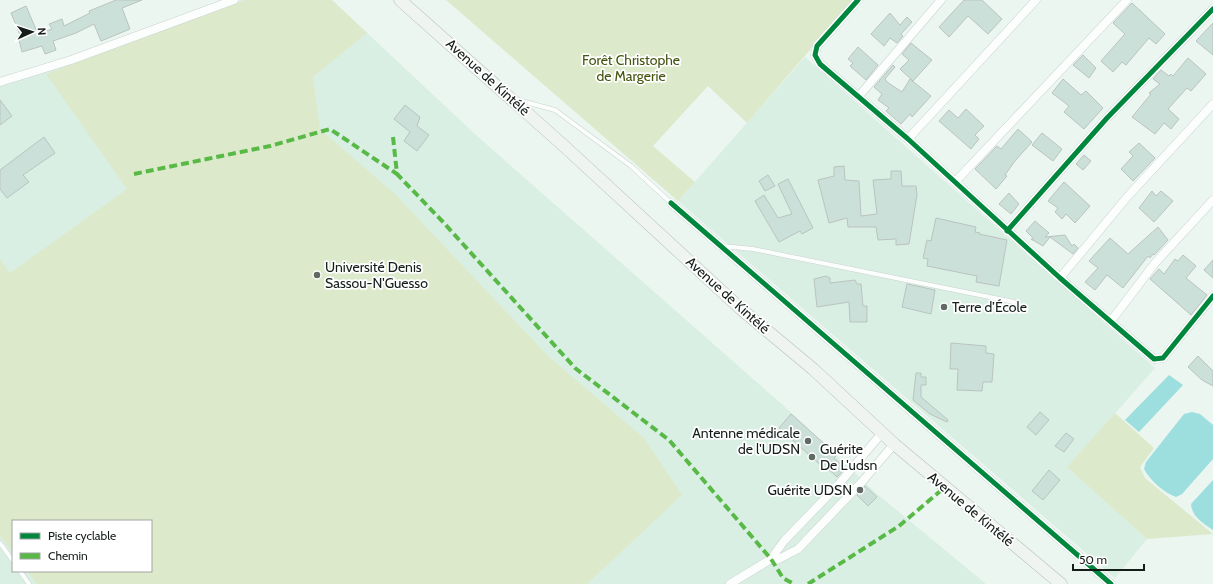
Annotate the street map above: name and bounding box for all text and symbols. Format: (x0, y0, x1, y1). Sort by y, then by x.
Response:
north arrow (12, 12, 52, 52)
text: N (35, 27, 49, 36)
street label: Avenue de Kintélé (442, 35, 534, 119)
park label: Forêt Christophe de Margerie (582, 51, 680, 85)
street label: Avenue de Kintélé (682, 253, 774, 337)
place label: Université Denis Sassou-N'Guesso (325, 258, 428, 292)
marker: Université Denis Sassou-N'Guesso (312, 270, 322, 280)
place label: Terre d’École (952, 298, 1027, 316)
marker: Terre d’École (939, 302, 949, 312)
place label: Antenne médicale de l'UDSN (692, 424, 800, 458)
marker: Antenne médicale de l'UDSN (803, 436, 813, 446)
place label: Guérite De L'udsn (820, 440, 877, 474)
marker: Guérite De L'udsn (807, 452, 817, 462)
street label: Avenue de Kintélé (924, 468, 1018, 550)
place label: Guérite UDSN (767, 481, 852, 499)
marker: Guérite UDSN (855, 485, 865, 495)
legend (12, 520, 152, 572)
text: Piste cyclable (48, 528, 116, 543)
scale bar (1073, 546, 1144, 572)
text: Chemin (48, 548, 88, 563)
text: 50 m (1079, 552, 1107, 567)

